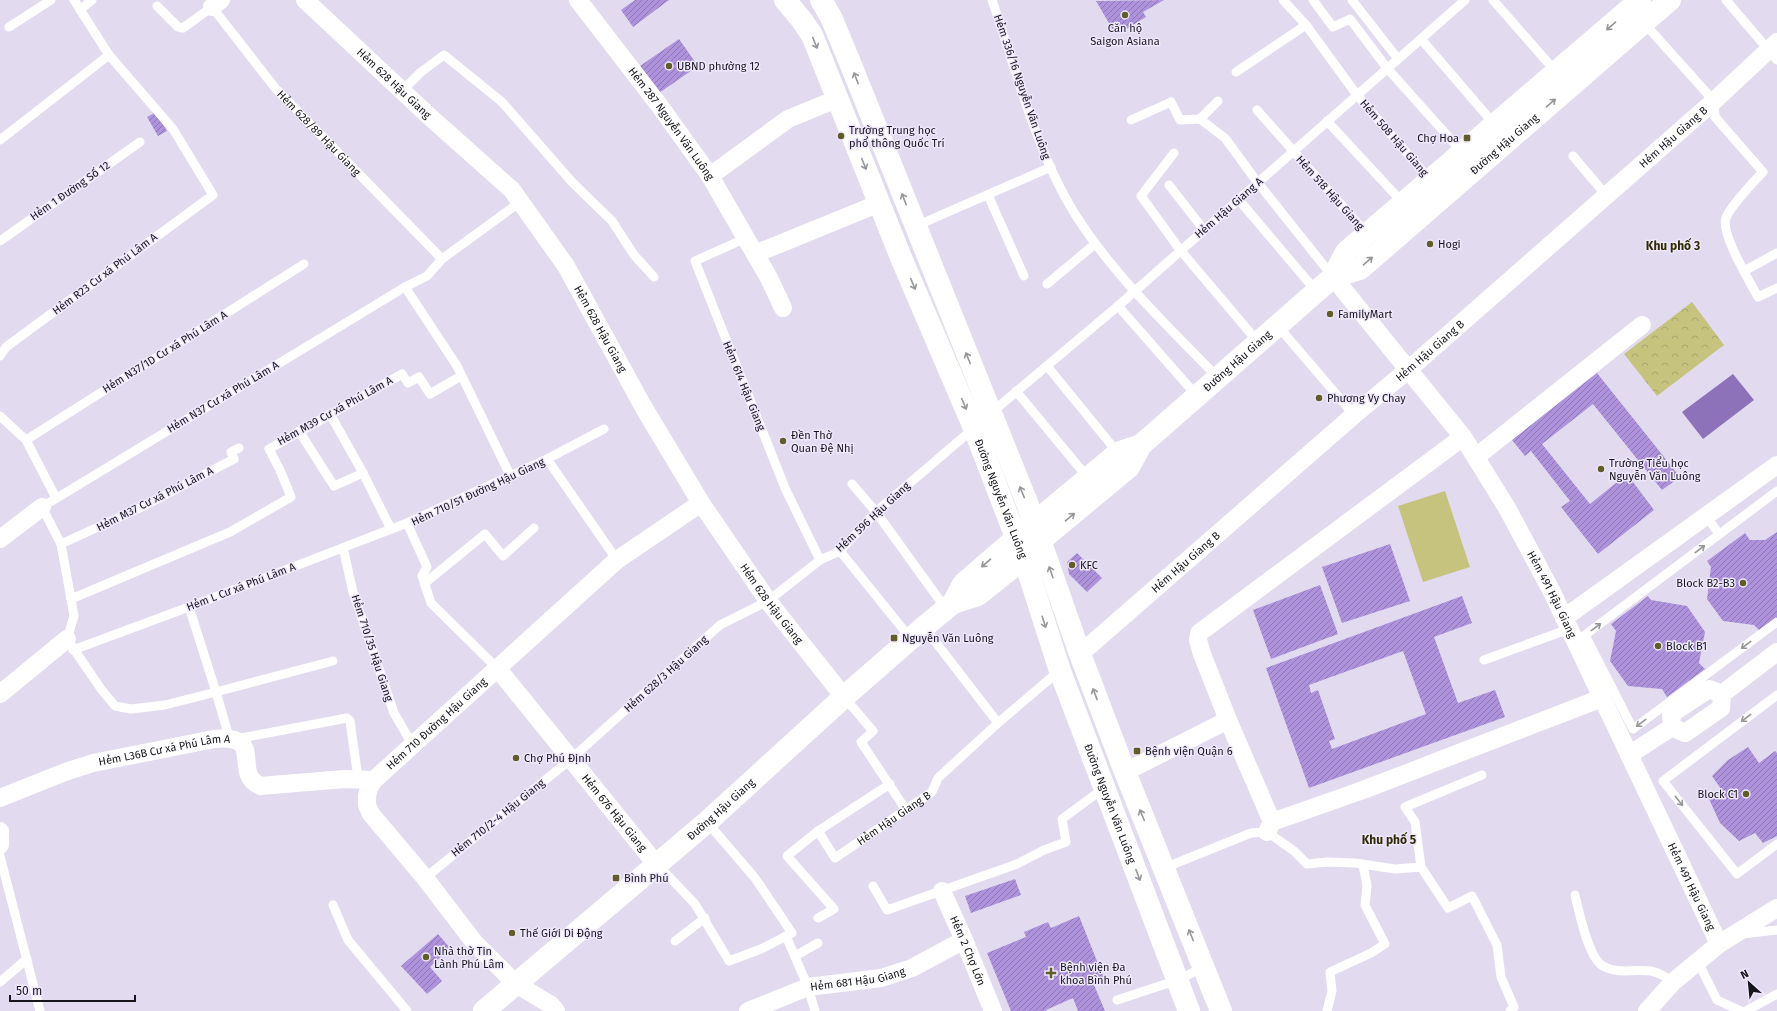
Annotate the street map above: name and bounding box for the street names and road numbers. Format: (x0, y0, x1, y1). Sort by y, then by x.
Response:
street label: Hẻm 336/16 Nguyễn Văn Luông (991, 13, 1053, 162)
street label: Hẻm 628 Hậu Giang (354, 45, 434, 121)
street label: Hẻm 287 Nguyễn Văn Luông (626, 65, 717, 182)
street label: Hẻm 628/89 Hậu Giang (274, 88, 364, 178)
street label: Hẻm 508 Hậu Giang (1357, 97, 1431, 179)
street label: Hẻm Hậu Giang B (1636, 103, 1710, 170)
street label: Đường Hậu Giang (1467, 111, 1541, 177)
street label: Hẻm 518 Hậu Giang (1293, 153, 1367, 233)
street label: Hẻm 1 Đường Số 12 (28, 159, 112, 223)
street label: Hẻm Hậu Giang A (1192, 174, 1266, 241)
street label: Hẻm R23 Cư xá Phú Lâm A (50, 230, 160, 318)
street label: Hẻm 628 Hậu Giang (571, 283, 630, 375)
street label: Hẻm N37/1D Cư xá Phú Lâm A (100, 308, 230, 396)
street label: Hẻm Hậu Giang B (1393, 317, 1467, 384)
street label: Đường Hậu Giang (1200, 327, 1274, 394)
street label: Hẻm 614 Hậu Giang (720, 339, 768, 433)
street label: Hẻm N37 Cư xá Phú Lâm A (165, 358, 282, 436)
street label: Hẻm M39 Cư xá Phú Lâm A (275, 373, 396, 448)
street label: Đường Nguyễn Văn Luông (972, 437, 1030, 560)
street label: Hẻm 710/51 Đường Hậu Giang (409, 455, 547, 529)
street label: Hẻm M37 Cư xá Phú Lâm A (95, 464, 216, 534)
street label: Hẻm 596 Hậu Giang (833, 479, 913, 555)
street label: Hẻm Hậu Giang B (1149, 528, 1223, 595)
street label: Hẻm 491 Hậu Giang (1525, 548, 1579, 640)
street label: Hẻm L Cư xá Phú Lâm A (185, 560, 298, 614)
street label: Hẻm 628 Hậu Giang (738, 561, 806, 647)
street label: Hẻm 710/35 Hậu Giang (349, 593, 396, 703)
street label: Hẻm 628/3 Hậu Giang (622, 633, 711, 715)
street label: Hẻm 710 Đường Hậu Giang (384, 675, 489, 772)
street label: Hẻm L36B Cư xá Phú Lâm A (97, 732, 232, 768)
street label: Đường Nguyễn Văn Luông (1082, 742, 1139, 865)
street label: Hẻm 676 Hậu Giang (579, 771, 650, 854)
street label: Đường Hậu Giang (684, 775, 757, 843)
street label: Hẻm 710/2-4 Hậu Giang (449, 776, 547, 860)
street label: Hẻm Hậu Giang B (854, 788, 933, 848)
street label: Hẻm 491 Hậu Giang (1665, 841, 1718, 933)
street label: Hẻm 2 Chợ Lớn (947, 914, 988, 987)
street label: Hẻm 681 Hậu Giang (809, 964, 907, 993)

